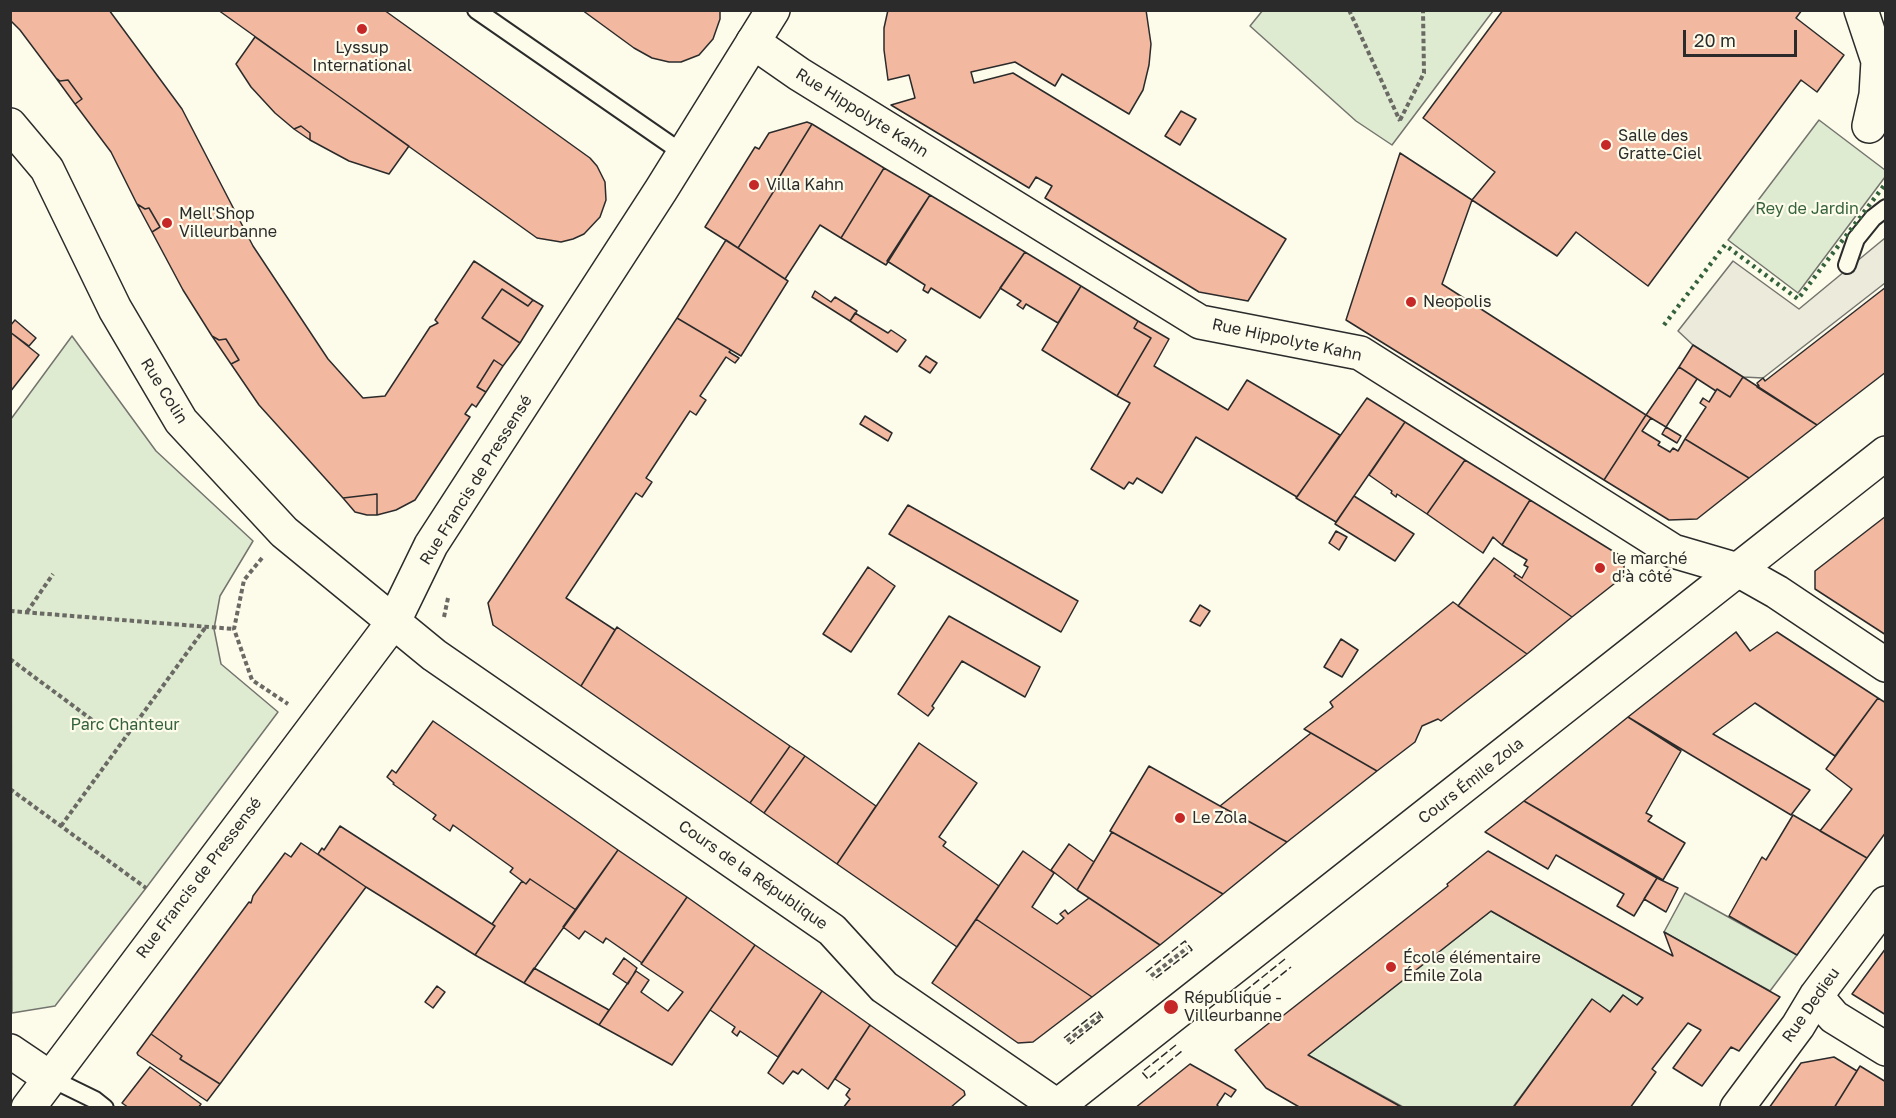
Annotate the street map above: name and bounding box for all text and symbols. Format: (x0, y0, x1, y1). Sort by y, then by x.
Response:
scale bar (1686, 18, 1800, 56)
marker: Lyssup International (355, 22, 369, 36)
text: 20 m (1694, 29, 1736, 51)
place label: Lyssup International (312, 38, 412, 76)
street label: Rue Hippolyte Kahn (792, 64, 932, 162)
place label: Salle des Gratte-Ciel (1618, 126, 1702, 164)
marker: Salle des Gratte-Ciel (1599, 138, 1613, 152)
place label: Villa Kahn (766, 175, 844, 195)
marker: Villa Kahn (747, 178, 761, 192)
park label: Rey de Jardin (1755, 199, 1859, 219)
place label: Mell'Shop Villeurbanne (179, 204, 277, 242)
marker: Mell'Shop Villeurbanne (160, 216, 174, 230)
place label: Neopolis (1423, 292, 1491, 312)
marker: Neopolis (1404, 295, 1418, 309)
street label: Rue Hippolyte Kahn (1210, 315, 1364, 365)
street label: Rue Colin (136, 355, 192, 427)
street label: Rue Francis de Pressensé (416, 392, 536, 568)
place label: le marché d'à côté (1612, 549, 1687, 587)
marker: le marché d'à côté (1593, 561, 1607, 575)
park label: Parc Chanteur (70, 715, 180, 735)
street label: Cours Émile Zola (1415, 734, 1527, 828)
street label: Rue Francis de Pressensé (132, 794, 266, 962)
place label: Le Zola (1192, 808, 1247, 828)
marker: Le Zola (1173, 811, 1187, 825)
street label: Cours de la République (675, 816, 831, 934)
place label: École élémentaire Émile Zola (1403, 948, 1541, 986)
marker: École élémentaire Émile Zola (1384, 960, 1398, 974)
street label: Rue Dedieu (1778, 964, 1844, 1046)
place label: République - Villeurbanne (1184, 988, 1282, 1026)
marker: République - Villeurbanne (1162, 998, 1180, 1016)

